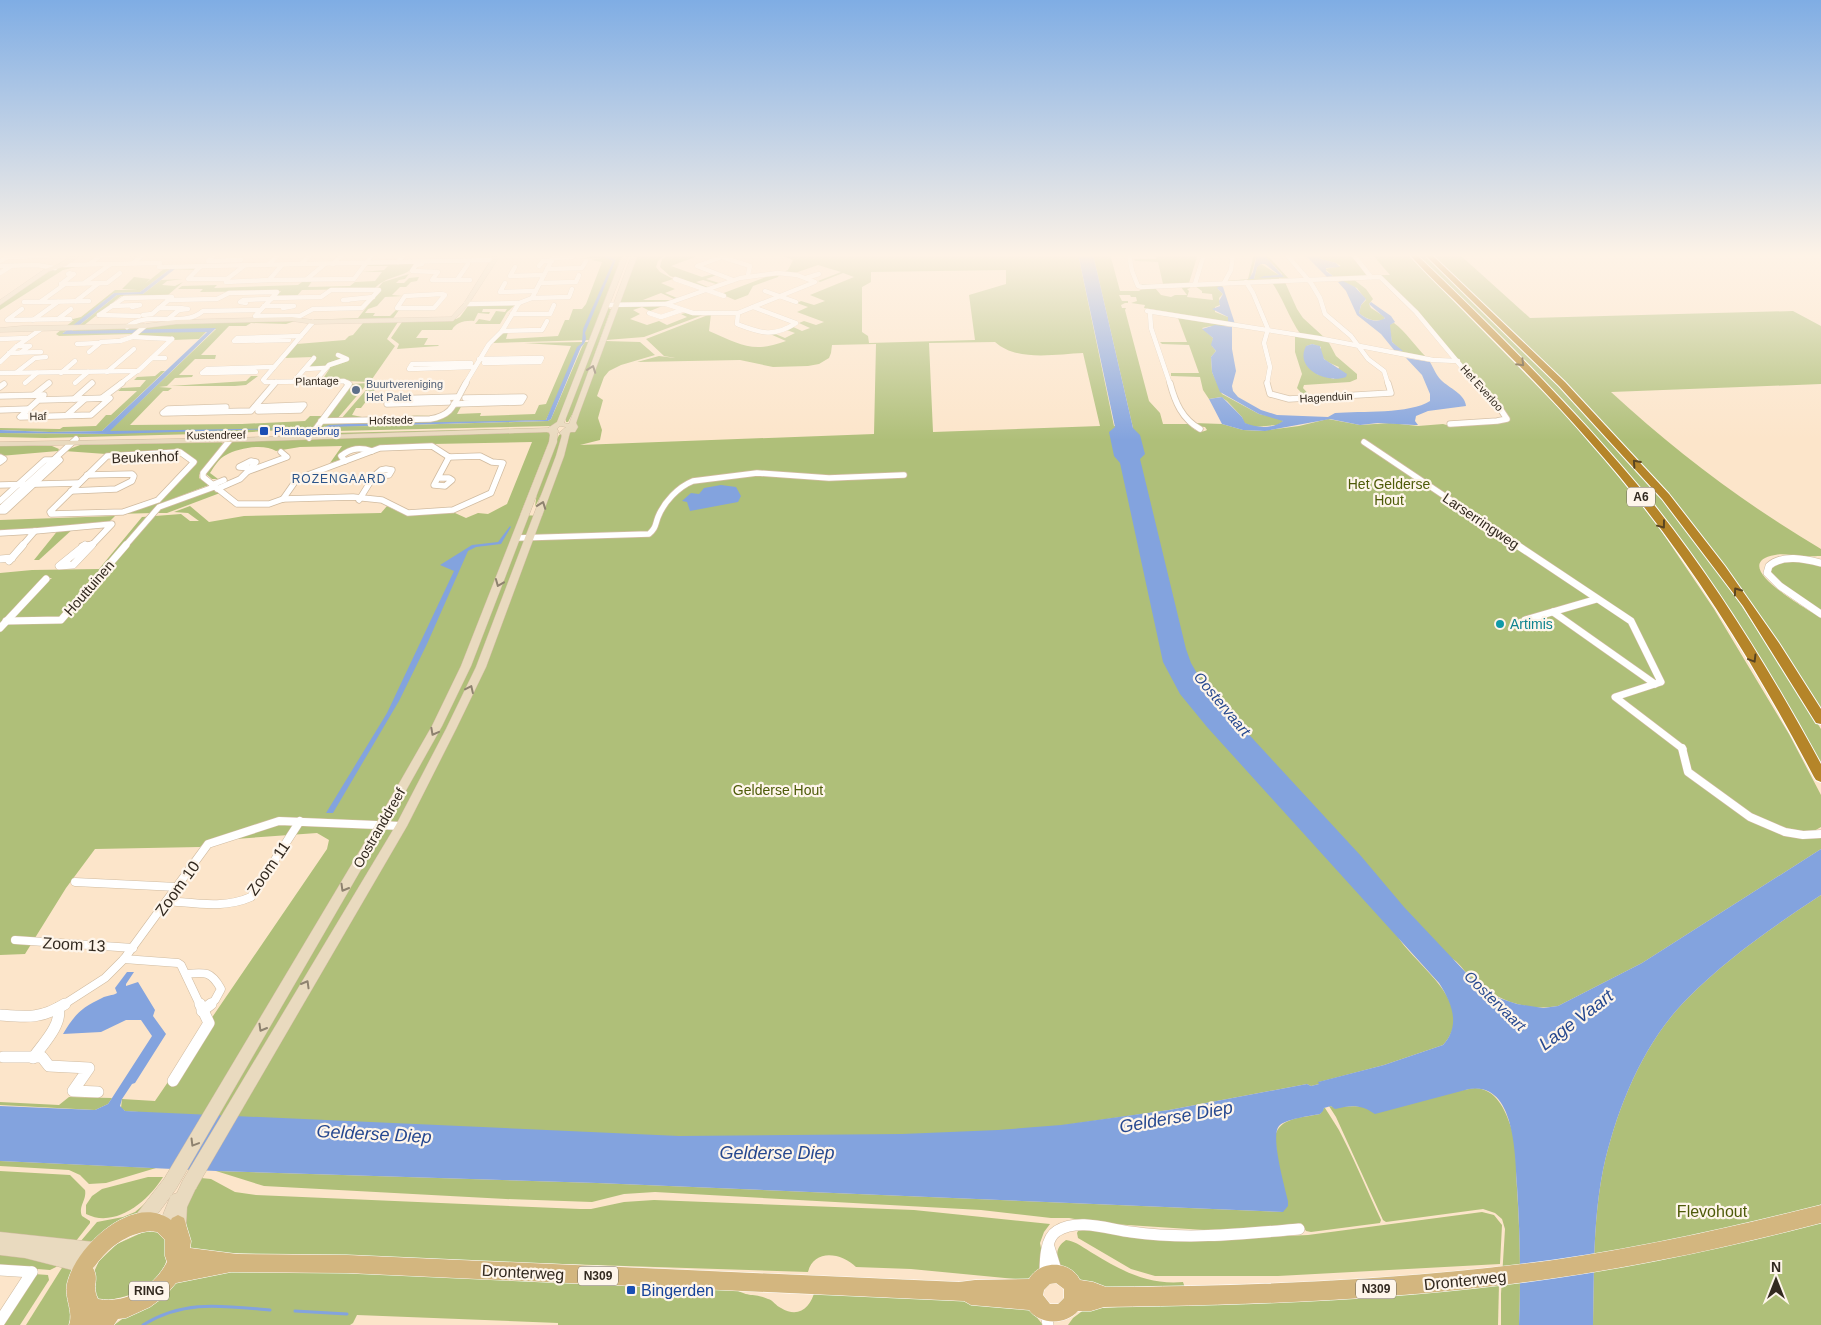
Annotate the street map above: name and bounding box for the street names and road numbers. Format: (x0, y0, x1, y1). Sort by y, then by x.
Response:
street label: Het Everloo (1458, 363, 1506, 413)
street label: Plantage (295, 375, 339, 387)
street label: Hagenduin (1299, 390, 1353, 404)
street label: Haf (29, 410, 48, 422)
street label: Hofstede (369, 414, 413, 426)
street label: Kustendreef (186, 428, 247, 442)
street label: Beukenhof (111, 448, 179, 466)
road number: A6 (1627, 488, 1655, 507)
street label: Larserringweg (1440, 490, 1522, 552)
street label: Houttuinen (61, 557, 117, 619)
street label: Oostranddreef (350, 785, 408, 871)
street label: Zoom 11 (244, 838, 293, 899)
street label: Zoom 10 (152, 858, 203, 919)
street label: Zoom 13 (42, 934, 106, 955)
street label: Dronterweg (481, 1262, 565, 1283)
road number: N309 (578, 1266, 618, 1285)
street label: Dronterweg (1423, 1268, 1507, 1293)
road number: N309 (1356, 1280, 1396, 1298)
road number: RING (129, 1282, 169, 1300)

